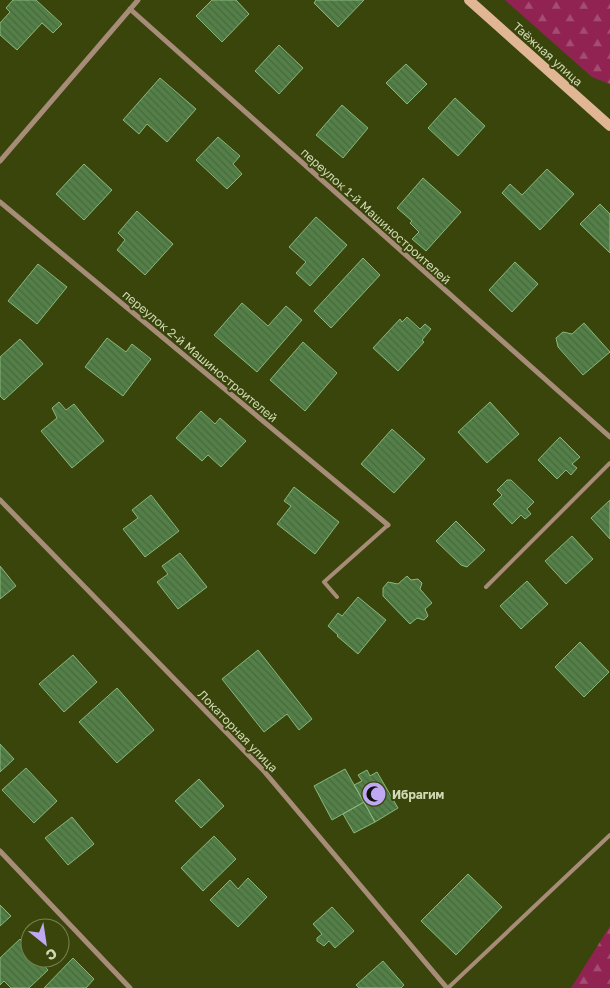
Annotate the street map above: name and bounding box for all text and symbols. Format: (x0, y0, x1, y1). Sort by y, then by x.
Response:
street label: Таёжная улица (510, 19, 586, 89)
street label: переулок 1-й Машиностроителей (298, 145, 454, 287)
street label: переулок 2-й Машиностроителей (119, 287, 281, 425)
street label: Локаторная улица (195, 687, 281, 775)
mosque icon: Ибрагим (361, 781, 387, 807)
place label: Ибрагим (392, 787, 445, 802)
north arrow (20, 918, 70, 968)
text: С (43, 945, 60, 965)

